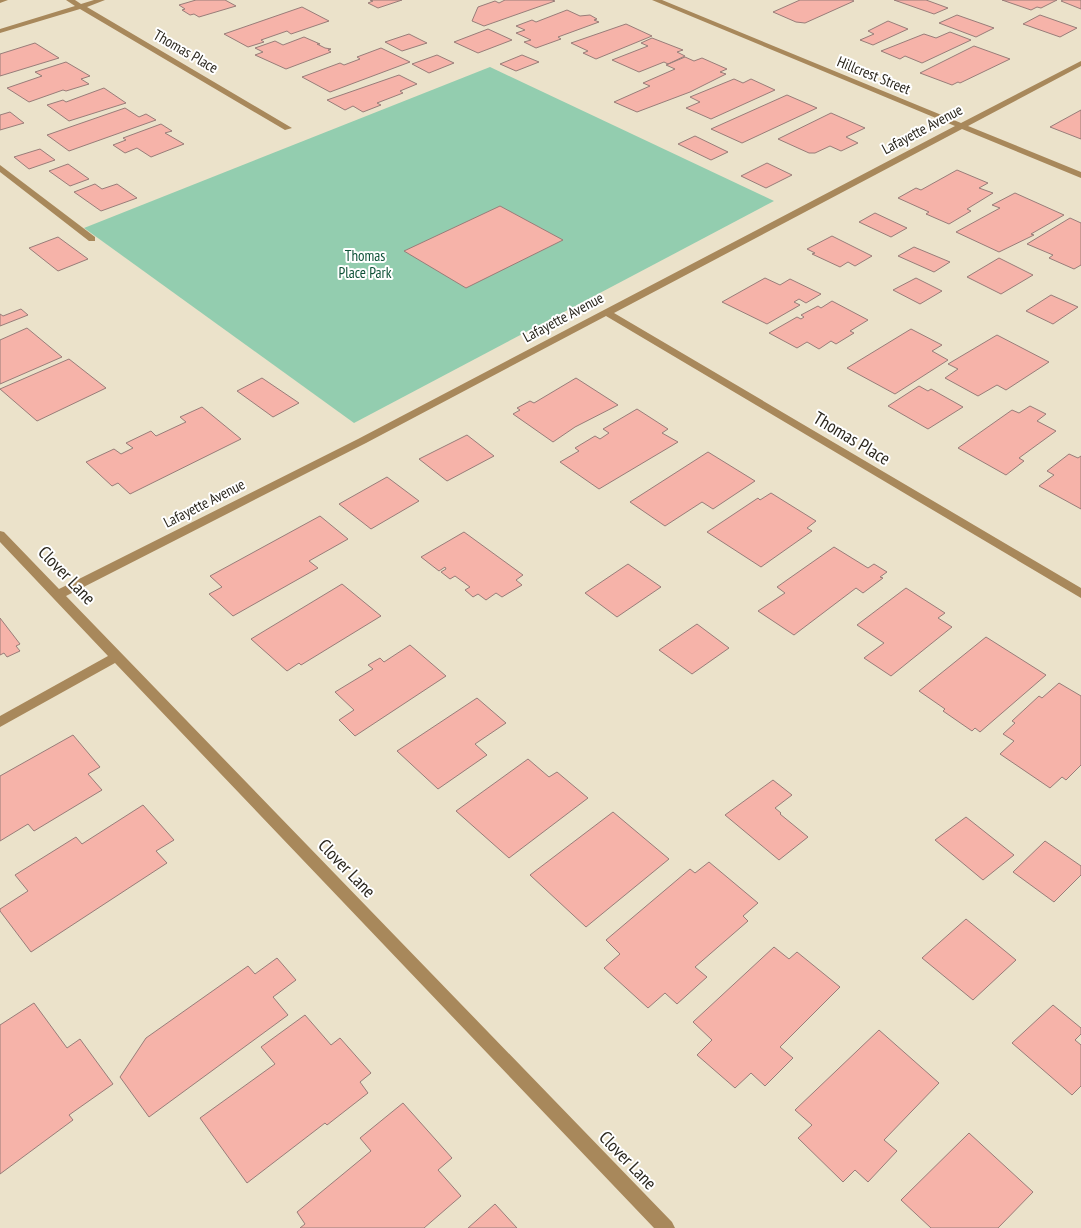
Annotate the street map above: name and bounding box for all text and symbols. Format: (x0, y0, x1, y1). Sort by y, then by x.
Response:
street label: Thomas Place (150, 25, 222, 77)
street label: Hillcrest Street (835, 52, 913, 98)
street label: Lafayette Avenue (878, 100, 966, 158)
park label: Thomas Place Park (338, 246, 392, 282)
street label: Lafayette Avenue (519, 288, 607, 346)
street label: Thomas Place (809, 406, 895, 470)
street label: Lafayette Avenue (160, 474, 248, 532)
street label: Clover Lane (33, 541, 101, 609)
street label: Clover Lane (313, 834, 381, 902)
street label: Clover Lane (594, 1126, 662, 1194)

